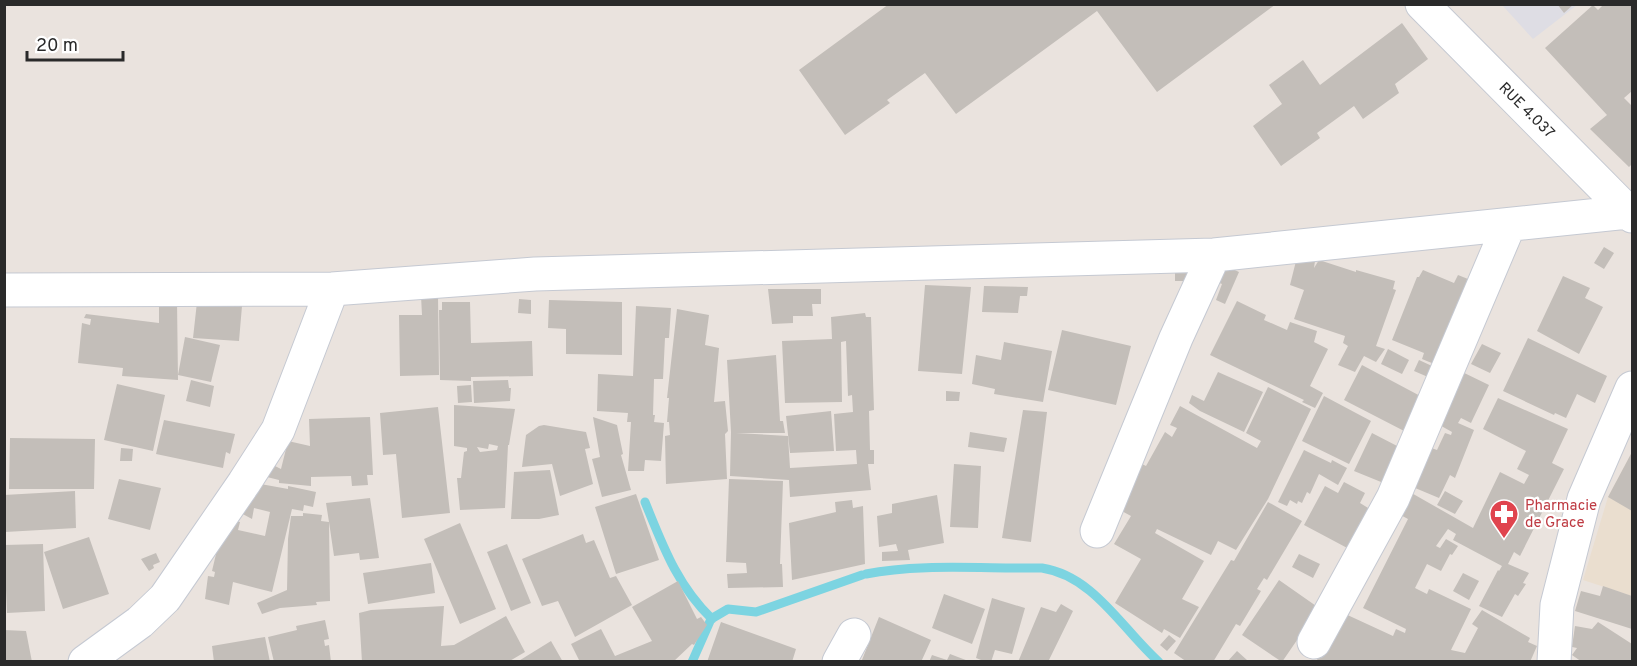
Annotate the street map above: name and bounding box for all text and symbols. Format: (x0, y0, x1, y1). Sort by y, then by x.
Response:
scale bar (27, 24, 123, 62)
text: 20 m (36, 35, 78, 58)
street label: RUE 4.037 (1494, 79, 1558, 143)
place label: Pharmacie de Grace (1525, 497, 1597, 533)
pharmacy icon: Pharmacie de Grace (1488, 498, 1520, 540)

